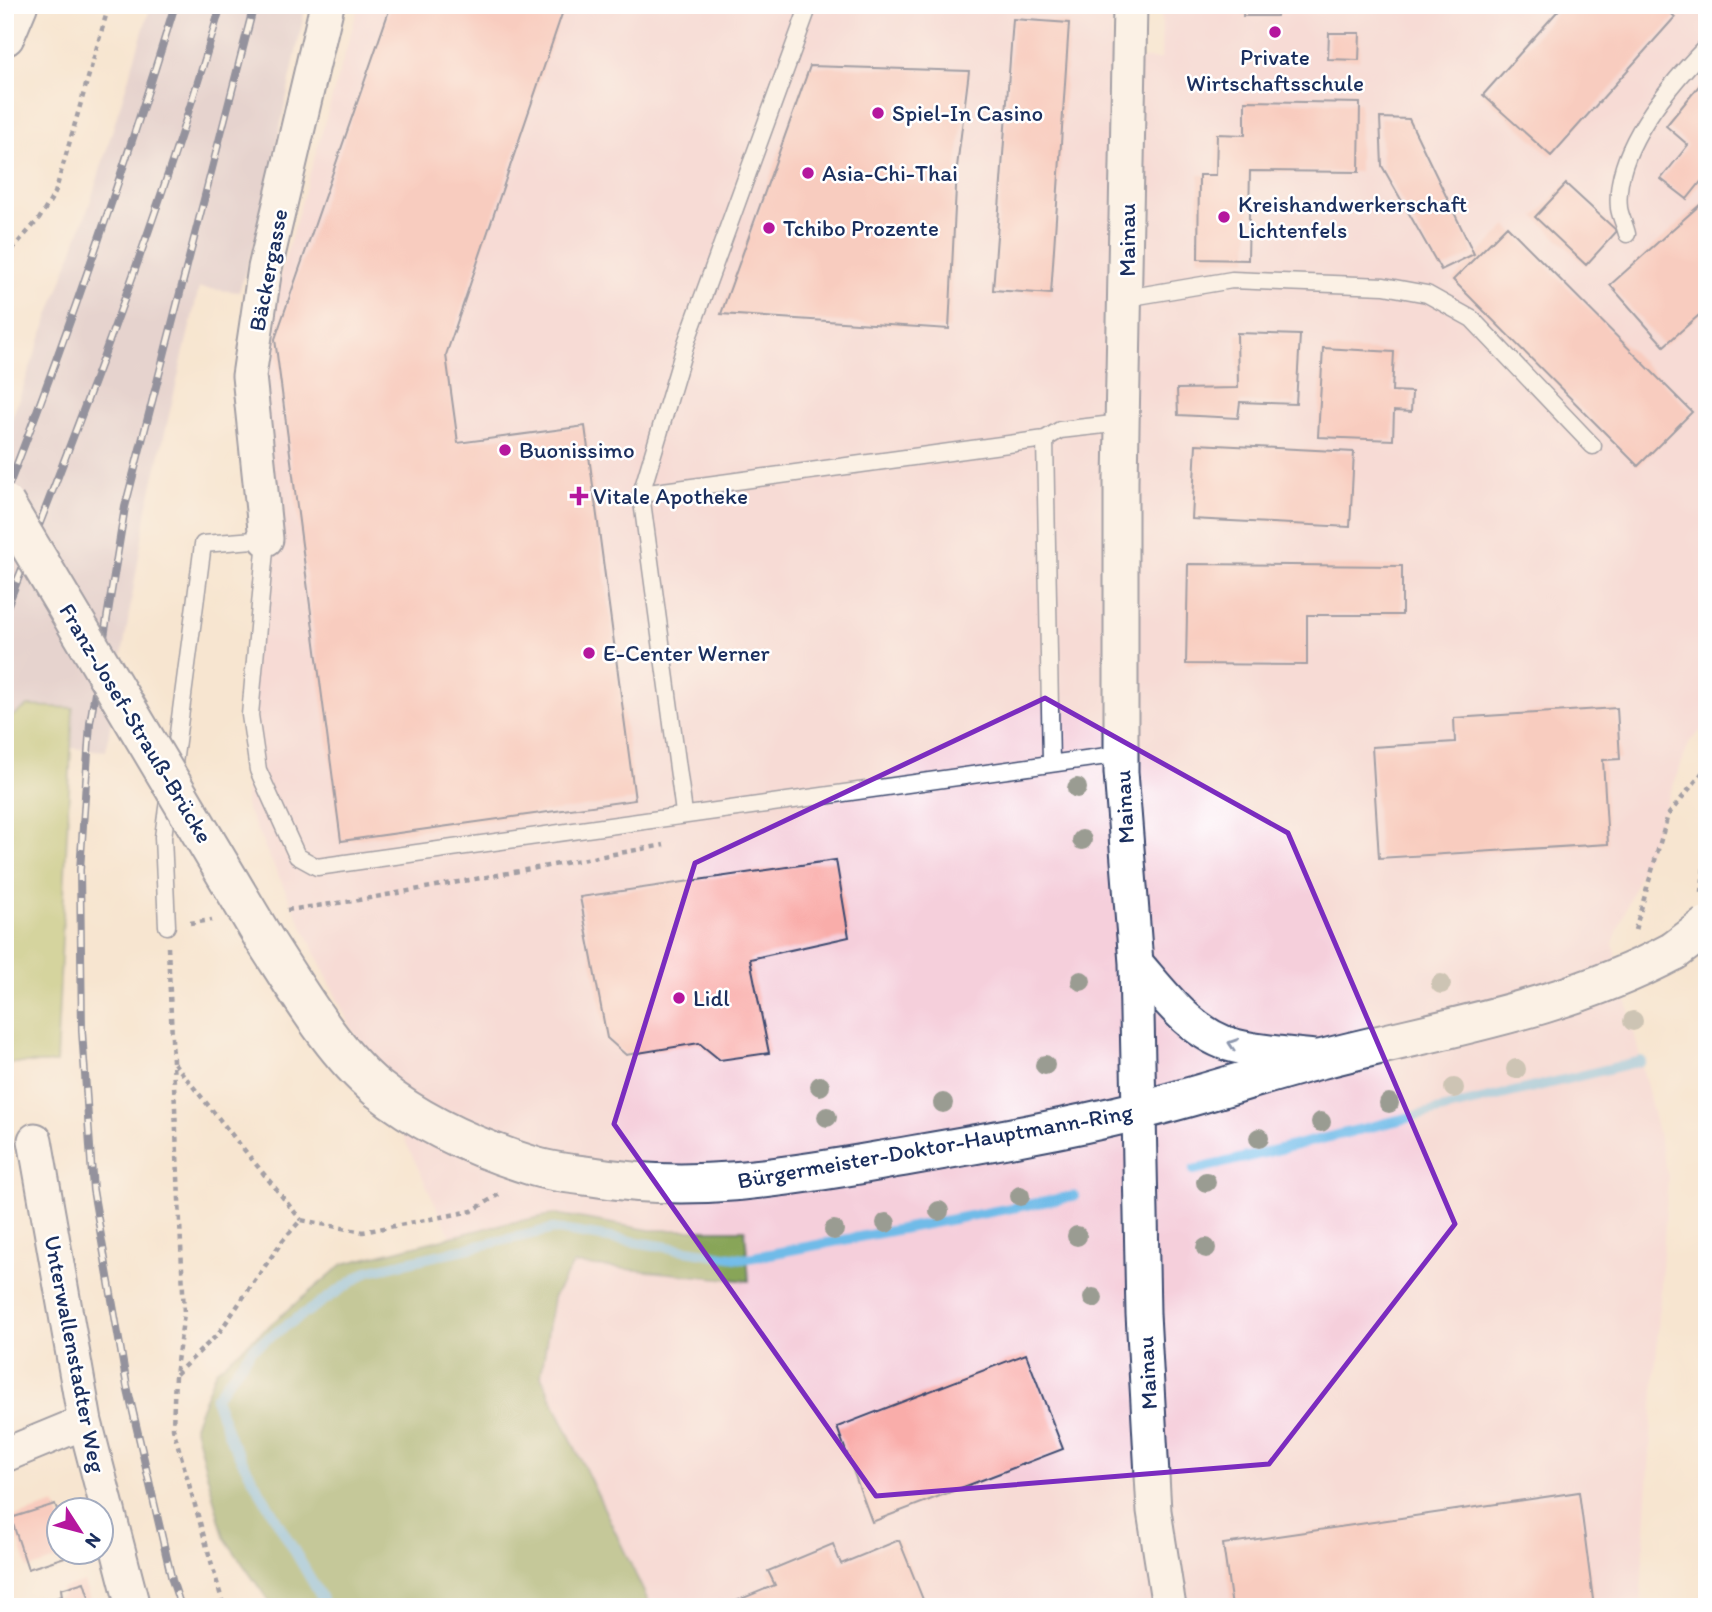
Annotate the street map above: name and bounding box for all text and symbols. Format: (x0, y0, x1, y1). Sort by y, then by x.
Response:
marker: Private Wirtschaftsschule (1267, 24, 1283, 40)
place label: Private Wirtschaftsschule (1186, 43, 1364, 97)
place label: Spiel-In Casino (892, 99, 1043, 127)
marker: Spiel-In Casino (870, 105, 886, 121)
place label: Asia-Chi-Thai (822, 159, 958, 187)
marker: Asia-Chi-Thai (800, 165, 816, 181)
place label: Kreishandwerkerschaft Lichtenfels (1238, 190, 1468, 244)
street label: Mainau (1113, 203, 1141, 277)
street label: Bäckergasse (242, 206, 294, 334)
marker: Kreishandwerkerschaft Lichtenfels (1216, 209, 1232, 225)
place label: Tchibo Prozente (783, 214, 939, 242)
marker: Tchibo Prozente (761, 220, 777, 236)
place label: Buonissimo (519, 436, 635, 464)
marker: Buonissimo (497, 442, 513, 458)
place label: Vitale Apotheke (593, 482, 748, 510)
marker: Vitale Apotheke (571, 488, 587, 504)
street label: Franz-Josef-Strauß-Brücke (53, 598, 219, 848)
place label: E-Center Werner (603, 639, 770, 667)
marker: E-Center Werner (581, 645, 597, 661)
street label: Mainau (1108, 769, 1140, 844)
place label: Lidl (693, 984, 730, 1012)
marker: Lidl (671, 990, 687, 1006)
one-way arrow (1227, 1037, 1239, 1052)
street label: Bürgermeister-Doktor-Hauptmann-Ring (735, 1097, 1135, 1195)
street label: Unterwallenstadter Weg (38, 1233, 112, 1475)
street label: Mainau (1131, 1335, 1163, 1410)
north arrow (46, 1496, 116, 1566)
text: N (80, 1529, 106, 1553)

